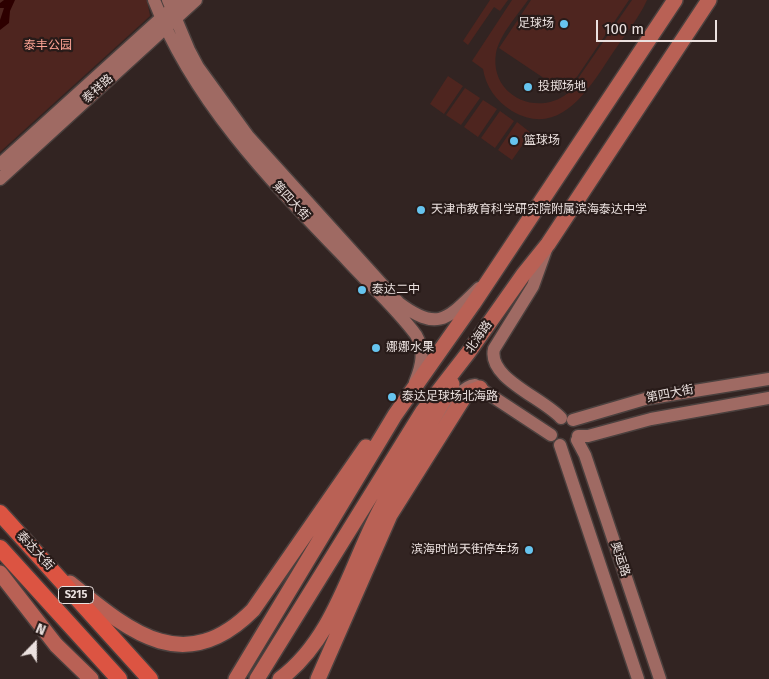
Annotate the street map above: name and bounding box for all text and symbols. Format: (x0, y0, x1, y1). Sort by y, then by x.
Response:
scale bar (599, 10, 720, 42)
place label: 足球场 (518, 17, 554, 31)
marker: 足球场 (558, 18, 570, 30)
text: 100 m (604, 20, 644, 38)
park label: 泰丰公园 (24, 39, 72, 53)
street label: 泰祥路 (80, 72, 116, 106)
place label: 投掷场地 (538, 80, 586, 94)
marker: 投掷场地 (522, 81, 534, 93)
place label: 篮球场 (524, 134, 560, 148)
marker: 篮球场 (508, 135, 520, 147)
street label: 第四大街 (269, 179, 313, 223)
place label: 天津市教育科学研究院附属滨海泰达中学 (431, 203, 647, 217)
marker: 天津市教育科学研究院附属滨海泰达中学 (415, 204, 427, 216)
place label: 泰达二中 (372, 283, 420, 297)
marker: 泰达二中 (356, 284, 368, 296)
street label: 北海路 (463, 318, 495, 356)
place label: 娜娜水果 (386, 341, 434, 355)
marker: 娜娜水果 (370, 342, 382, 354)
street label: 第四大街 (645, 382, 695, 406)
place label: 泰达足球场北海路 (402, 390, 498, 404)
marker: 泰达足球场北海路 (386, 391, 398, 403)
street label: 泰达大街 (13, 529, 57, 573)
street label: 奥运路 (608, 540, 632, 578)
place label: 滨海时尚天街停车场 (411, 543, 519, 557)
marker: 滨海时尚天街停车场 (523, 544, 535, 556)
road number: S215 (58, 586, 94, 604)
north arrow (10, 619, 60, 669)
text: N (33, 620, 48, 639)

